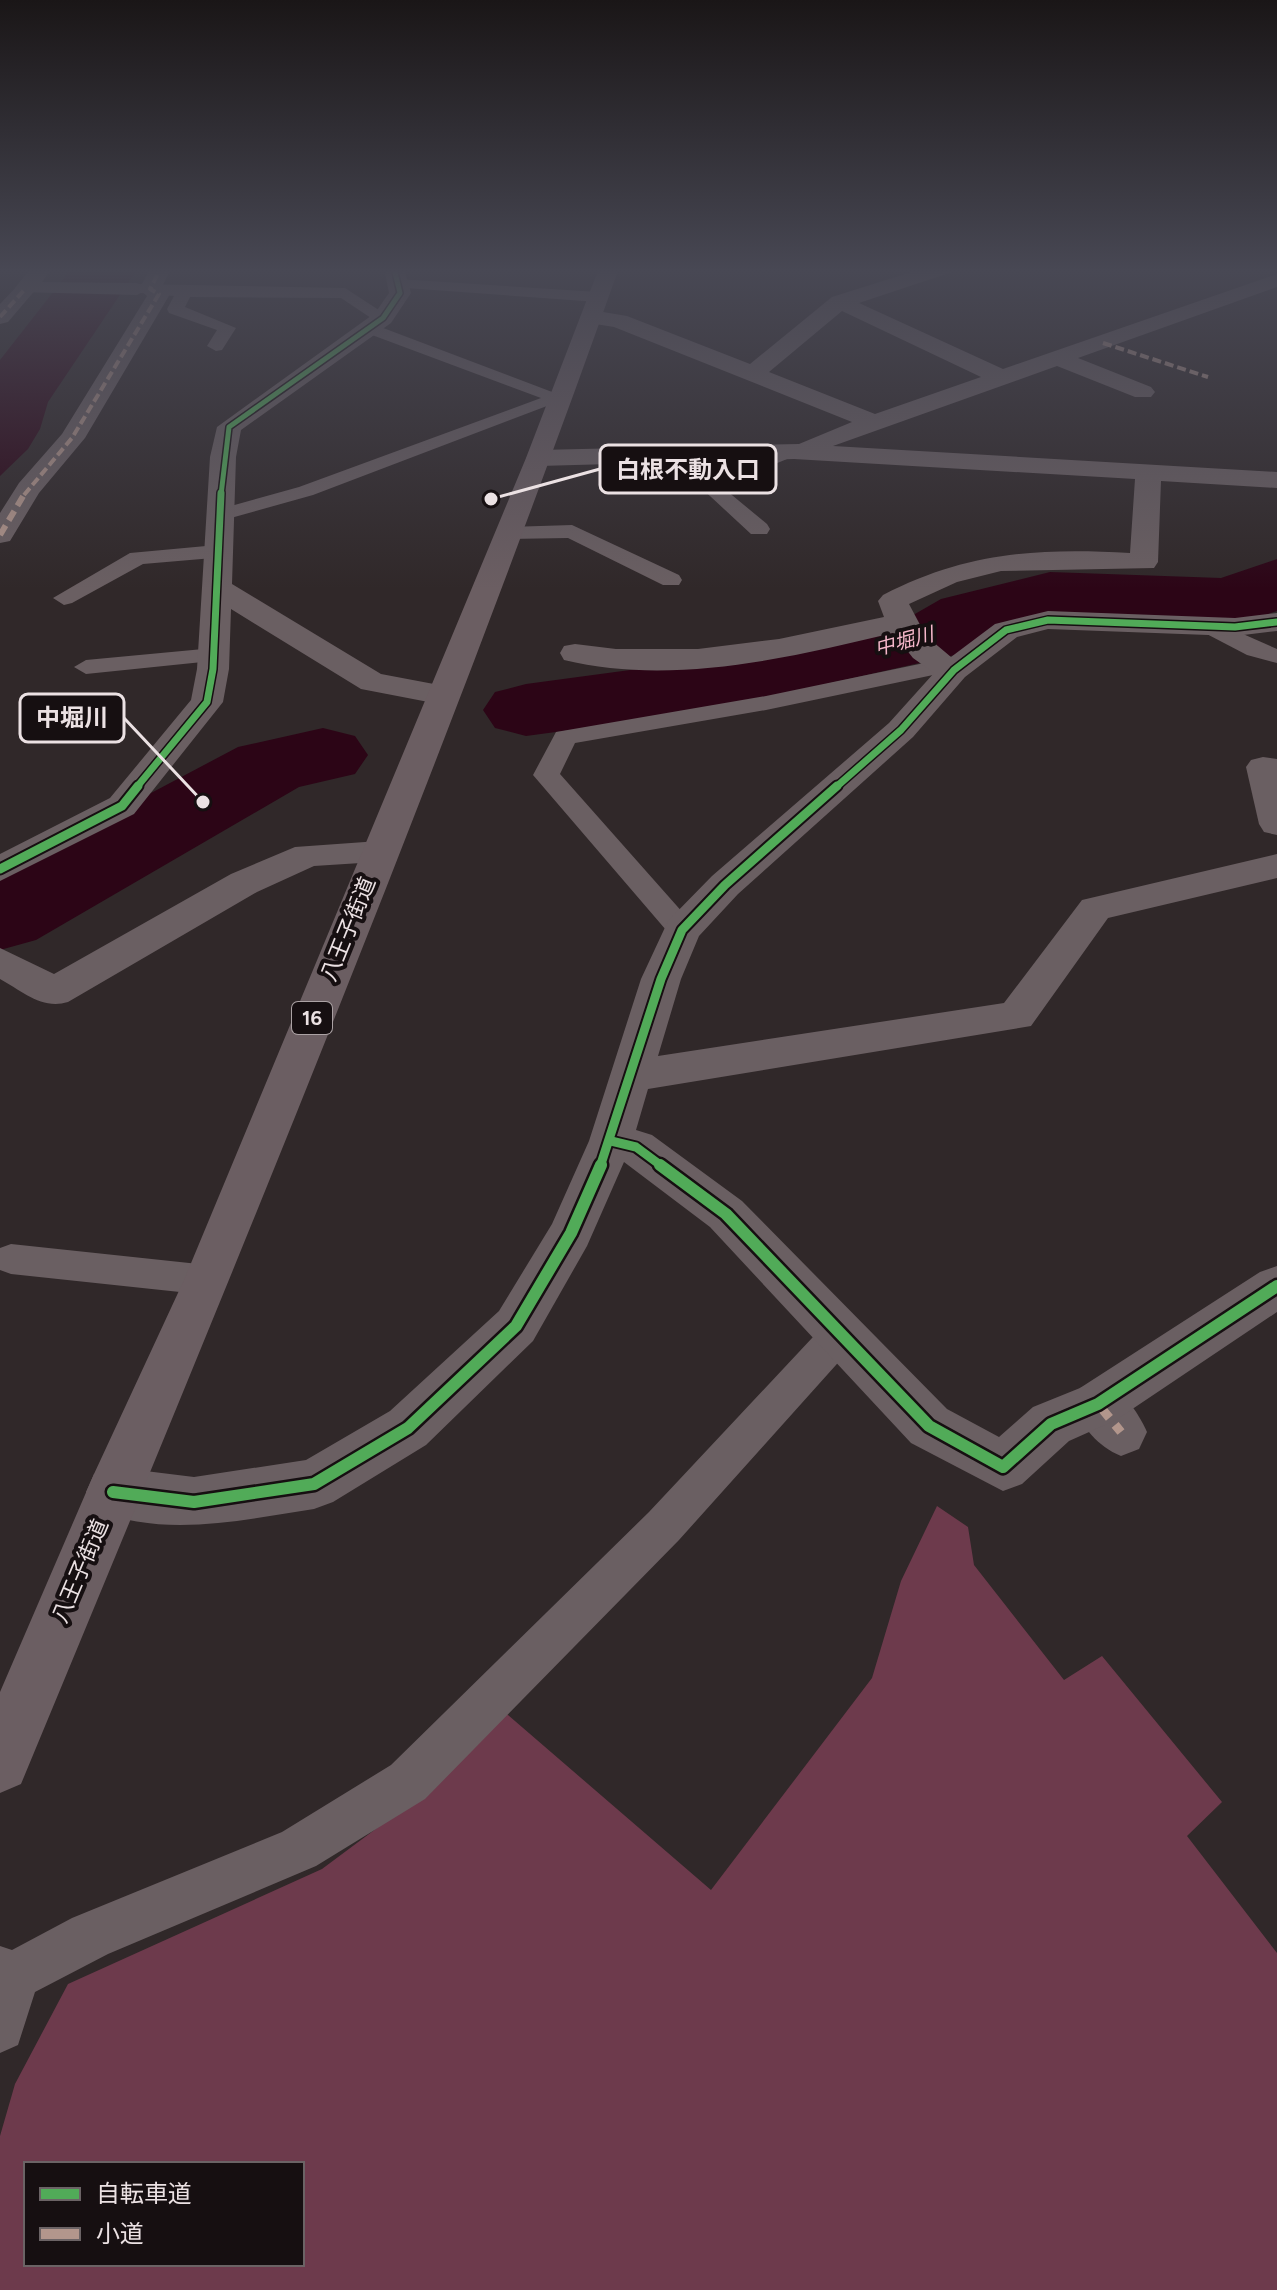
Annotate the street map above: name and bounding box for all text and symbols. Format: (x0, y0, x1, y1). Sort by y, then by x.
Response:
callout: 白根不動入口 (600, 445, 776, 493)
text: 白根不動入口 (616, 455, 760, 484)
water label: 中堀川 (872, 621, 938, 660)
callout: 中堀川 (20, 694, 124, 742)
text: 中堀川 (36, 703, 108, 732)
street label: 八王子街道 (315, 873, 381, 985)
road number: 16 (292, 1002, 332, 1034)
street label: 八王子街道 (46, 1515, 114, 1627)
legend (24, 2162, 304, 2266)
text: 自転車道 (96, 2179, 192, 2208)
text: 小道 (96, 2219, 144, 2248)

